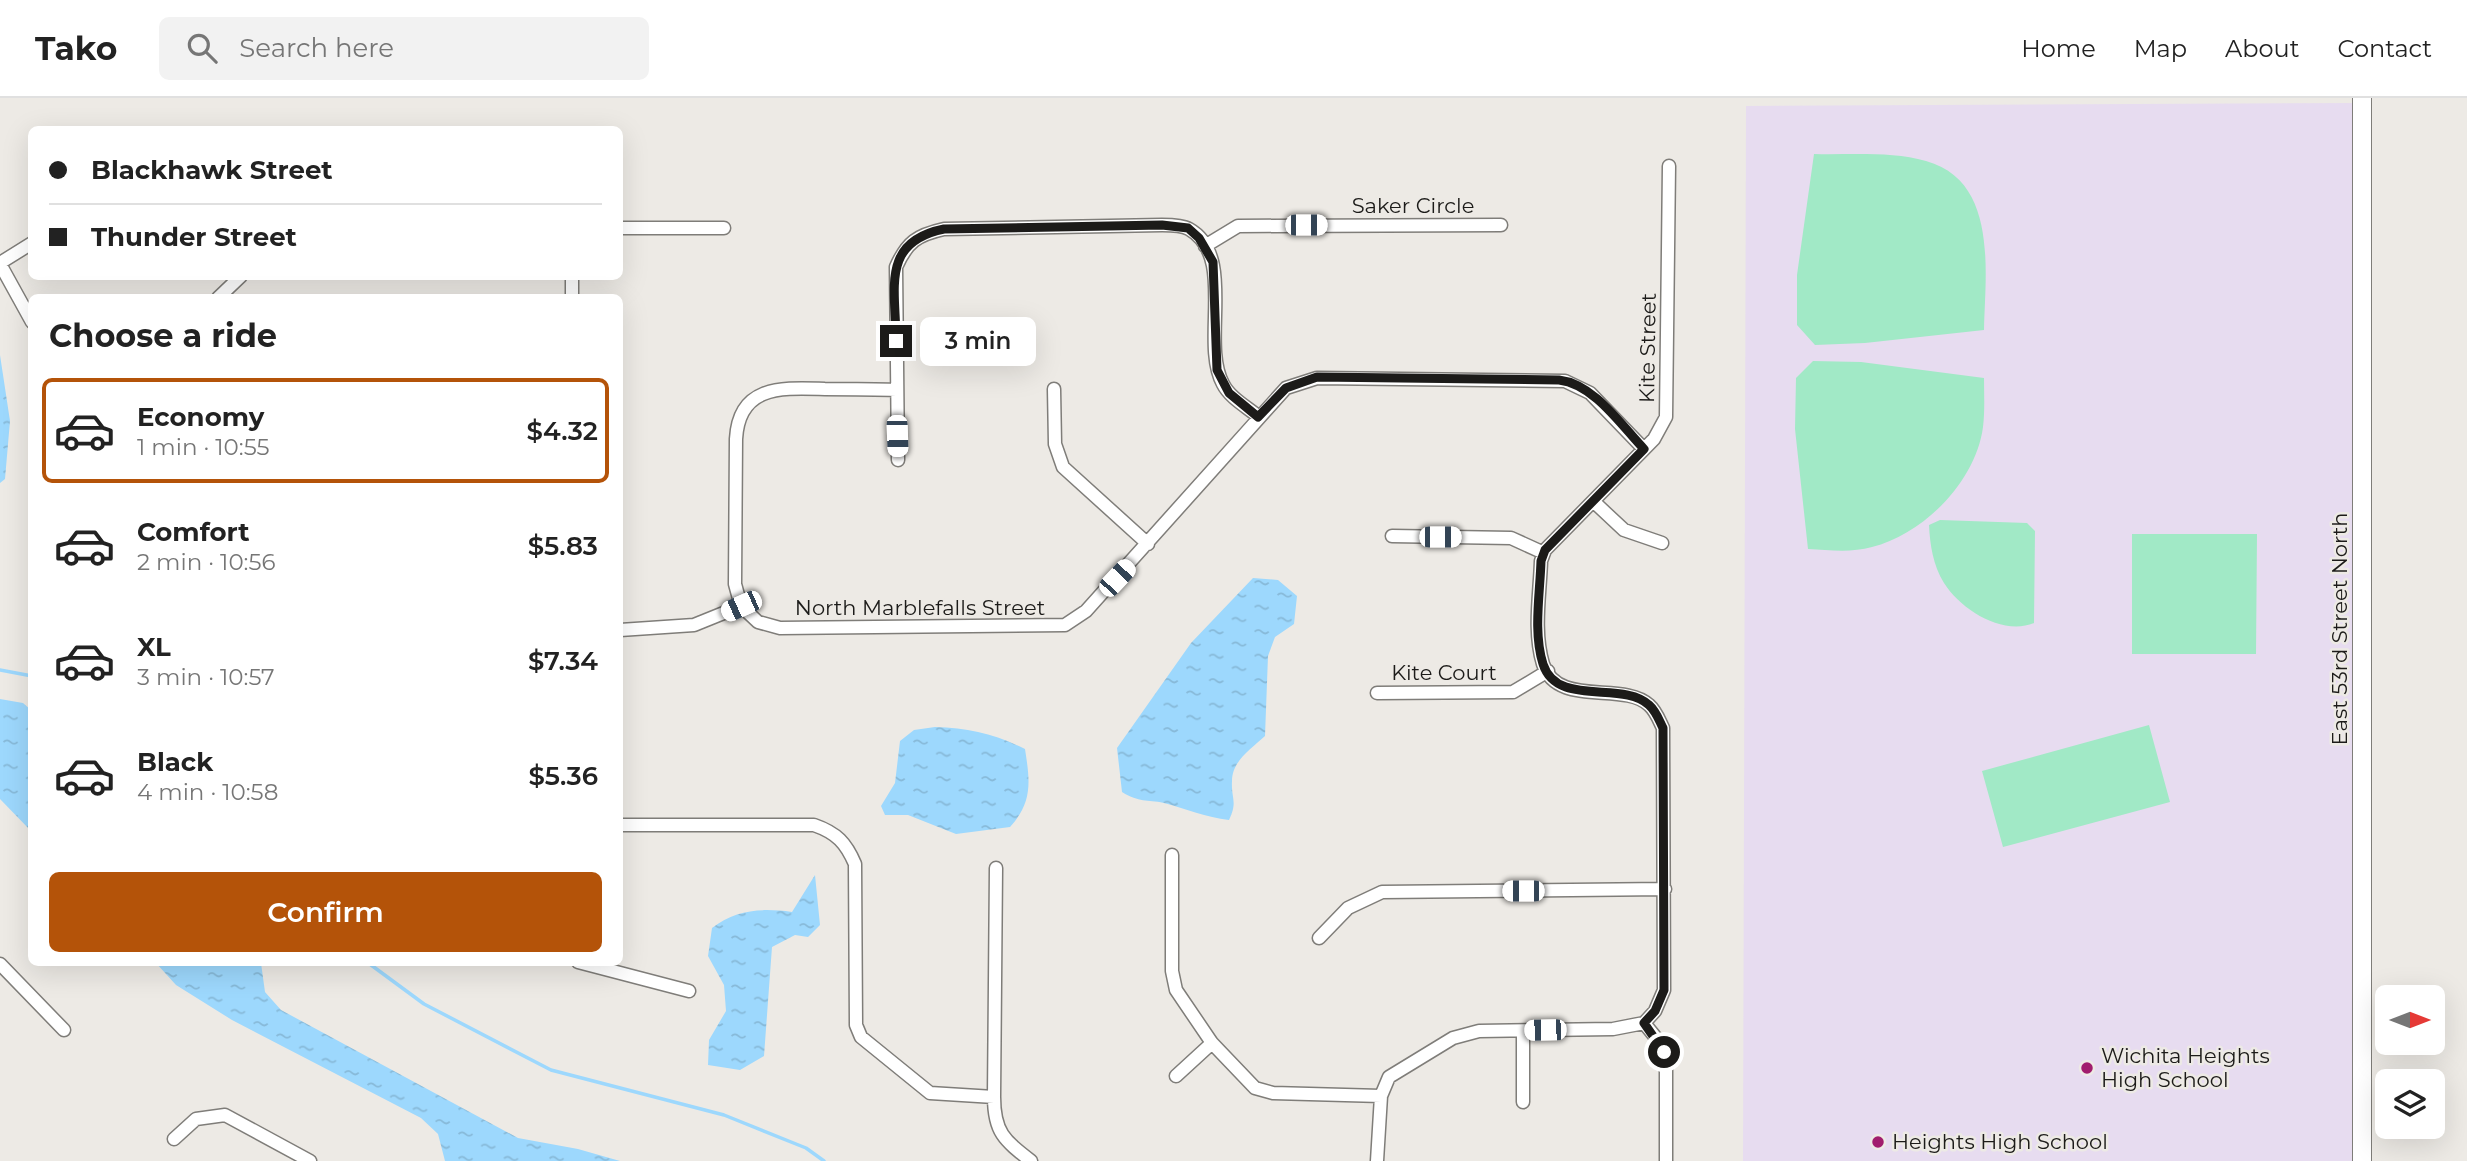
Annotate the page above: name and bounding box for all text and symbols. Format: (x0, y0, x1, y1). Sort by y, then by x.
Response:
search box (159, 17, 649, 80)
text: Tako (35, 28, 117, 68)
icon: search (183, 29, 221, 67)
text: Search here (239, 32, 394, 64)
text: Home (2021, 34, 2096, 63)
text: Map (2134, 34, 2187, 63)
text: About (2225, 34, 2299, 63)
text: Contact (2337, 34, 2432, 63)
text: Blackhawk Street (91, 154, 333, 186)
street label: Saker Circle (1352, 193, 1474, 218)
car (1286, 215, 1328, 236)
text: Thunder Street (91, 221, 297, 253)
street label: Kite Street (1634, 293, 1661, 403)
text: Choose a ride (49, 316, 277, 355)
callout: 3 min (920, 316, 1036, 366)
route end (880, 325, 912, 357)
text: 3 min (945, 327, 1011, 355)
icon: car (53, 399, 116, 462)
text: Economy (137, 401, 264, 433)
text: $4.32 (526, 415, 598, 447)
car (886, 415, 909, 457)
text: 1 min · 10:55 (137, 433, 270, 461)
street label: East 53rd Street North (2327, 513, 2352, 745)
icon: car (53, 514, 116, 577)
text: Comfort (137, 516, 249, 548)
car (1420, 527, 1462, 548)
text: $5.83 (528, 530, 598, 562)
text: 2 min · 10:56 (137, 548, 276, 576)
car (1095, 555, 1140, 601)
car (718, 588, 765, 624)
street label: North Marblefalls Street (795, 595, 1045, 620)
icon: car (53, 629, 116, 692)
text: XL (137, 631, 171, 663)
text: $7.34 (528, 645, 598, 677)
street label: Kite Court (1391, 660, 1497, 685)
text: 3 min · 10:57 (137, 663, 275, 691)
icon: car (53, 744, 116, 807)
text: Black (137, 746, 213, 778)
text: $5.36 (528, 760, 598, 792)
text: 4 min · 10:58 (137, 778, 278, 806)
button: Confirm (49, 872, 602, 952)
car (1503, 881, 1545, 902)
north arrow (2375, 985, 2445, 1055)
map controls (2375, 985, 2445, 1139)
car (1524, 1019, 1567, 1041)
route start (1648, 1036, 1680, 1068)
place label: Wichita Heights High School (2101, 1043, 2270, 1092)
marker: Wichita Heights High School (2079, 1060, 2095, 1076)
button: layers (2375, 1069, 2445, 1139)
place label: Heights High School (1892, 1129, 2108, 1154)
marker: Heights High School (1870, 1134, 1886, 1150)

